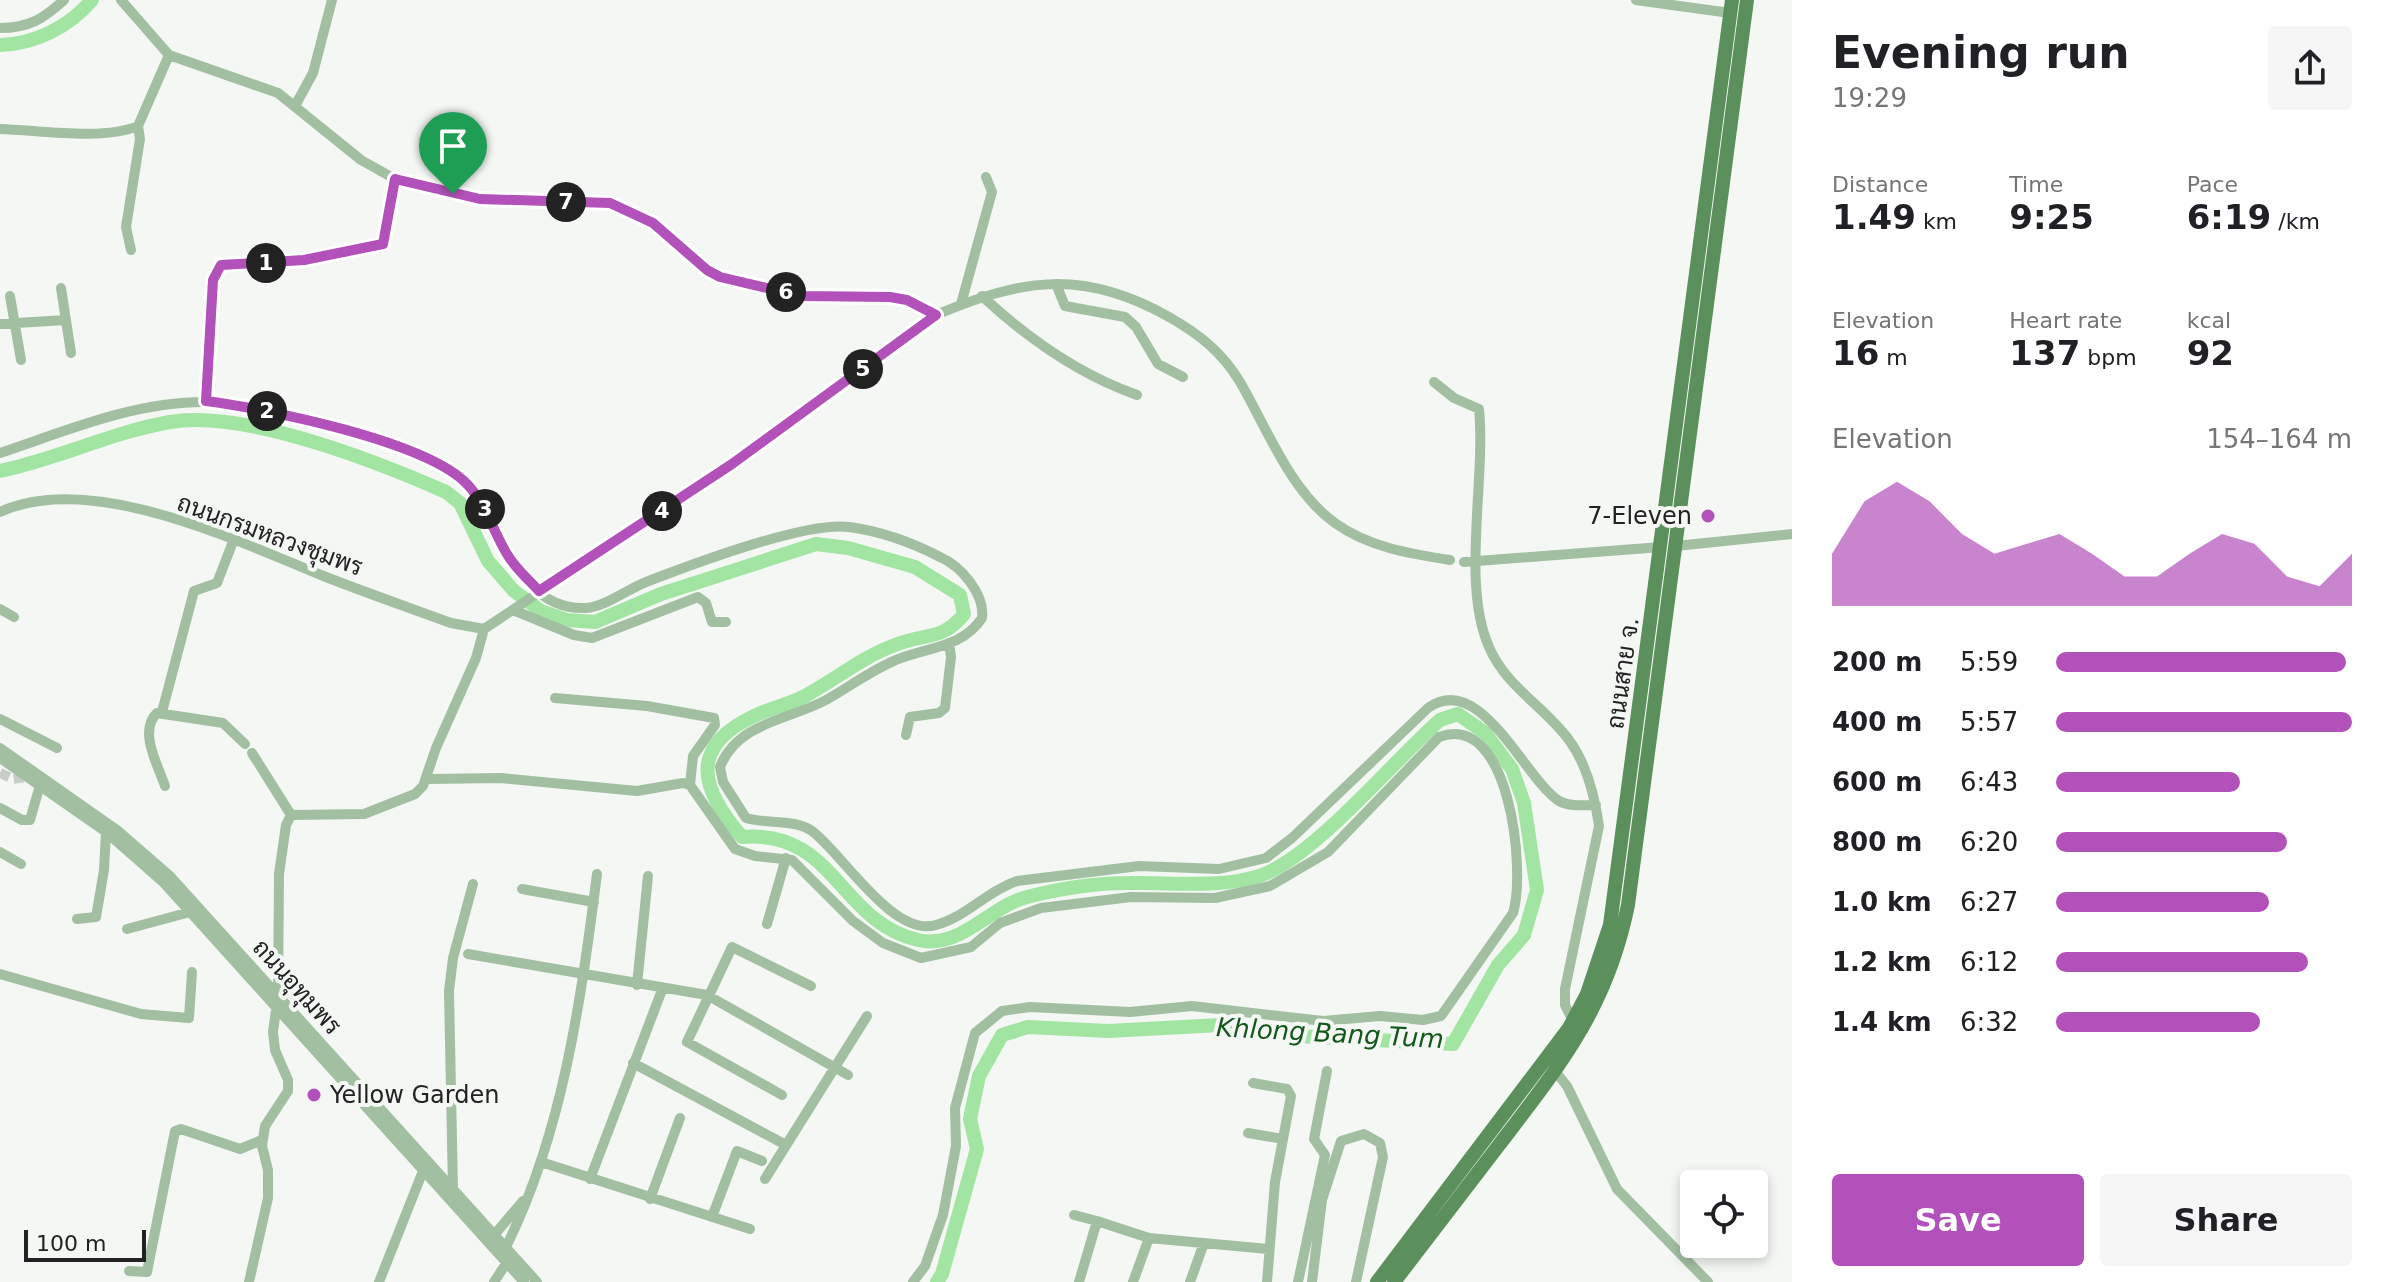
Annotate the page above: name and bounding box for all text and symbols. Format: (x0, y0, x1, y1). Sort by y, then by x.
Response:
button: share (2268, 26, 2352, 110)
text: Evening run (1832, 27, 2129, 78)
text: 19:29 (1832, 83, 1907, 113)
pin (419, 112, 487, 194)
icon: arrive (431, 124, 475, 168)
text: Distance (1832, 172, 1928, 197)
text: Time (2009, 172, 2063, 197)
text: Pace (2187, 172, 2238, 197)
pin: 7 (546, 182, 586, 222)
text: 7 (558, 189, 574, 214)
text: 1.49 (1832, 197, 1916, 237)
text: 9:25 (2009, 197, 2094, 237)
text: 6:19 (2187, 197, 2271, 237)
text: km (1916, 209, 1957, 234)
text: /km (2271, 209, 2320, 234)
pin: 1 (246, 243, 286, 283)
text: 1 (258, 250, 274, 275)
pin: 6 (766, 272, 806, 312)
text: 6 (778, 279, 794, 304)
text: Elevation (1832, 308, 1934, 333)
text: Heart rate (2009, 308, 2122, 333)
text: kcal (2187, 308, 2231, 333)
text: 16 (1832, 333, 1879, 373)
text: 137 (2009, 333, 2080, 373)
text: 92 (2187, 333, 2234, 373)
text: m (1879, 345, 1908, 370)
text: bpm (2080, 345, 2137, 370)
pin: 5 (843, 349, 883, 389)
text: 5 (855, 356, 871, 381)
pin: 2 (247, 391, 287, 431)
text: 2 (259, 398, 275, 423)
text: Elevation (1832, 424, 1953, 454)
text: 154–164 m (2206, 424, 2352, 454)
street label: ถนนกรมหลวงชุมพร (173, 488, 367, 583)
pin: 3 (465, 489, 505, 529)
pin: 4 (642, 491, 682, 531)
text: 3 (477, 496, 493, 521)
text: 4 (654, 498, 670, 523)
place label: 7-Eleven (1587, 502, 1692, 530)
marker: 7-Eleven (1699, 507, 1717, 525)
street label: ถนนสาย จ. (1601, 615, 1645, 731)
text: 200 m (1832, 647, 1922, 677)
text: 5:59 (1960, 647, 2018, 677)
text: 400 m (1832, 707, 1922, 737)
text: 5:57 (1960, 707, 2018, 737)
text: 600 m (1832, 767, 1922, 797)
text: 6:43 (1960, 767, 2018, 797)
text: 800 m (1832, 827, 1922, 857)
text: 6:20 (1960, 827, 2018, 857)
text: 1.0 km (1832, 887, 1932, 917)
text: 6:27 (1960, 887, 2018, 917)
street label: ถนนอุทุมพร (246, 934, 347, 1042)
text: 1.2 km (1832, 947, 1932, 977)
text: 6:12 (1960, 947, 2018, 977)
text: 1.4 km (1832, 1007, 1932, 1037)
text: 6:32 (1960, 1007, 2018, 1037)
water label: Khlong Bang Tum (1215, 1012, 1445, 1054)
place label: Yellow Garden (329, 1081, 499, 1109)
marker: Yellow Garden (305, 1086, 323, 1104)
map controls (1680, 1170, 1768, 1258)
button: locate (1680, 1170, 1768, 1258)
button: Save (1832, 1174, 2084, 1266)
button: Share (2100, 1174, 2352, 1266)
scale bar (24, 1226, 146, 1262)
text: 100 m (36, 1231, 106, 1256)

